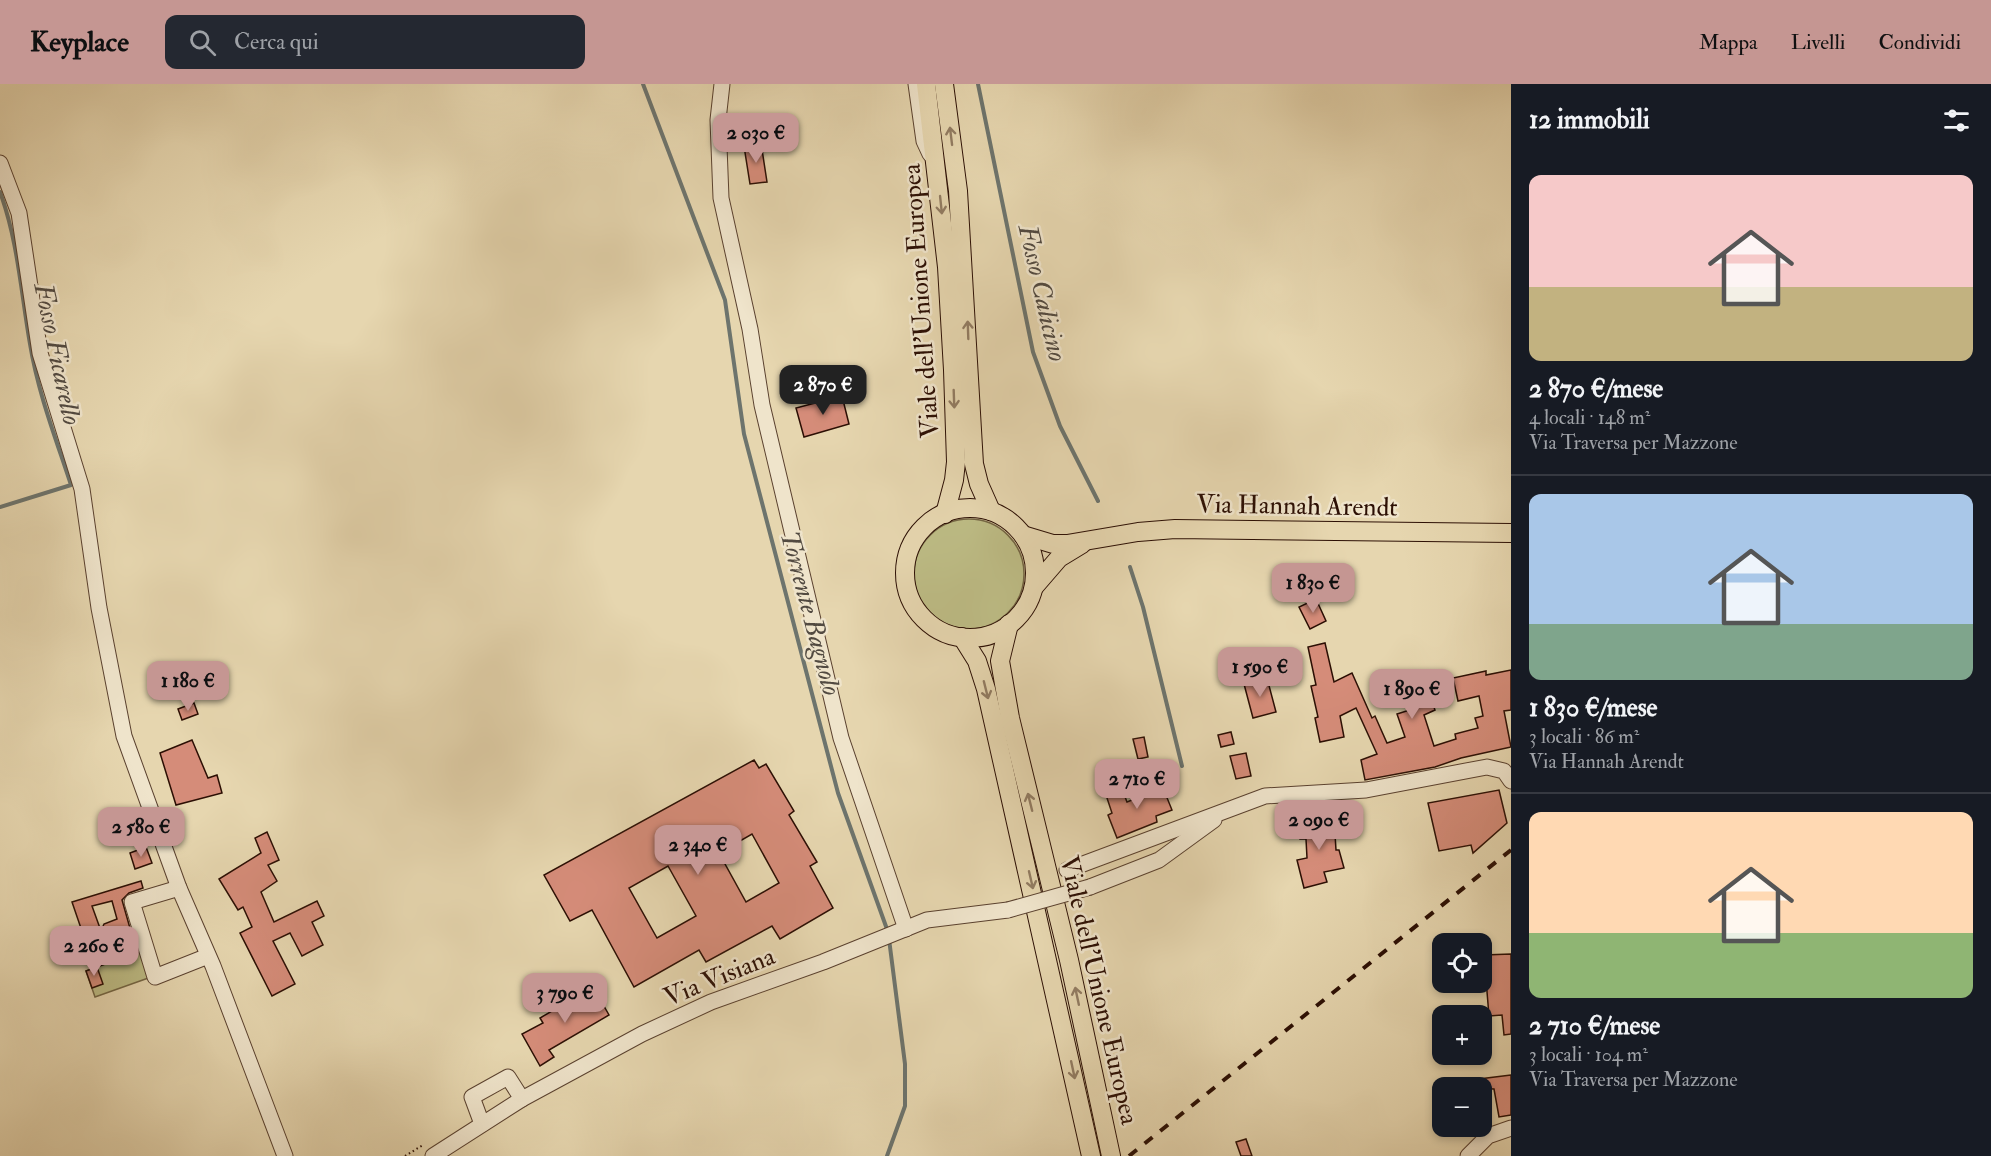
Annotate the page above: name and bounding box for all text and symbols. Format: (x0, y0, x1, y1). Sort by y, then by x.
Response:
search box (165, 15, 585, 69)
text: Keyplace (30, 25, 129, 60)
icon: search (186, 26, 219, 59)
text: Cerca qui (234, 28, 319, 56)
text: Mappa (1699, 29, 1758, 56)
text: Livelli (1791, 29, 1845, 56)
text: Condividi (1878, 29, 1961, 56)
text: 12 immobili (1529, 104, 1650, 136)
icon: filters (1940, 104, 1973, 137)
pin: 2 030 € (701, 113, 811, 164)
text: 2 030 € (727, 120, 785, 145)
one-way arrow (945, 127, 956, 146)
street label: Viale dell'Unione Europea (895, 162, 948, 439)
one-way arrow (936, 194, 947, 214)
icon: home (1697, 214, 1805, 322)
water label: Fosso Calicino (1010, 219, 1074, 365)
water label: Fosso Ficarello (26, 278, 89, 428)
one-way arrow (962, 321, 973, 341)
pin: 2 870 € (768, 365, 878, 416)
text: 2 870 € (793, 372, 853, 397)
text: 2 870 €/mese (1529, 373, 1663, 405)
one-way arrow (948, 389, 960, 409)
text: 4 locali · 148 m² (1529, 405, 1650, 430)
text: Via Traversa per Mazzone (1529, 430, 1738, 455)
street label: Via Hannah Arendt (1196, 488, 1398, 524)
water label: Torrente Bagnolo (773, 527, 848, 699)
icon: home (1697, 533, 1805, 641)
pin: 1 830 € (1258, 563, 1368, 614)
text: 1 830 € (1286, 570, 1340, 595)
pin: 1 590 € (1205, 647, 1315, 698)
text: 1 590 € (1232, 654, 1288, 679)
pin: 1 180 € (133, 661, 243, 712)
text: 1 180 € (161, 668, 215, 693)
pin: 1 890 € (1357, 669, 1467, 720)
text: 1 890 € (1383, 676, 1441, 701)
one-way arrow (981, 680, 993, 699)
text: 1 830 €/mese (1529, 692, 1657, 724)
text: 3 locali · 86 m² (1529, 724, 1639, 749)
text: Via Hannah Arendt (1529, 749, 1684, 774)
pin: 2 710 € (1082, 759, 1192, 810)
text: 2 710 € (1109, 766, 1165, 791)
one-way arrow (1024, 793, 1036, 812)
pin: 2 090 € (1264, 800, 1374, 851)
pin: 2 580 € (86, 807, 196, 858)
text: 2 090 € (1288, 807, 1350, 832)
text: 2 580 € (112, 814, 170, 839)
pin: 2 340 € (643, 825, 753, 876)
text: 2 340 € (669, 832, 727, 857)
icon: home (1697, 851, 1805, 959)
street label: Viale dell'Unione Europea (1052, 853, 1146, 1128)
one-way arrow (1025, 870, 1037, 889)
pin: 2 260 € (39, 926, 149, 977)
text: 2 260 € (64, 933, 124, 958)
map controls (1432, 933, 1492, 1137)
button: locate (1432, 933, 1492, 993)
street label: Via Visiana (659, 940, 780, 1014)
pin: 3 790 € (510, 973, 620, 1024)
text: 3 790 € (536, 980, 594, 1005)
one-way arrow (1070, 987, 1082, 1006)
button: + (1432, 1005, 1492, 1065)
text: 2 710 €/mese (1529, 1010, 1660, 1042)
text: 3 locali · 104 m² (1529, 1042, 1648, 1067)
one-way arrow (1068, 1060, 1079, 1079)
text: Via Traversa per Mazzone (1529, 1067, 1738, 1092)
button: − (1432, 1077, 1492, 1137)

